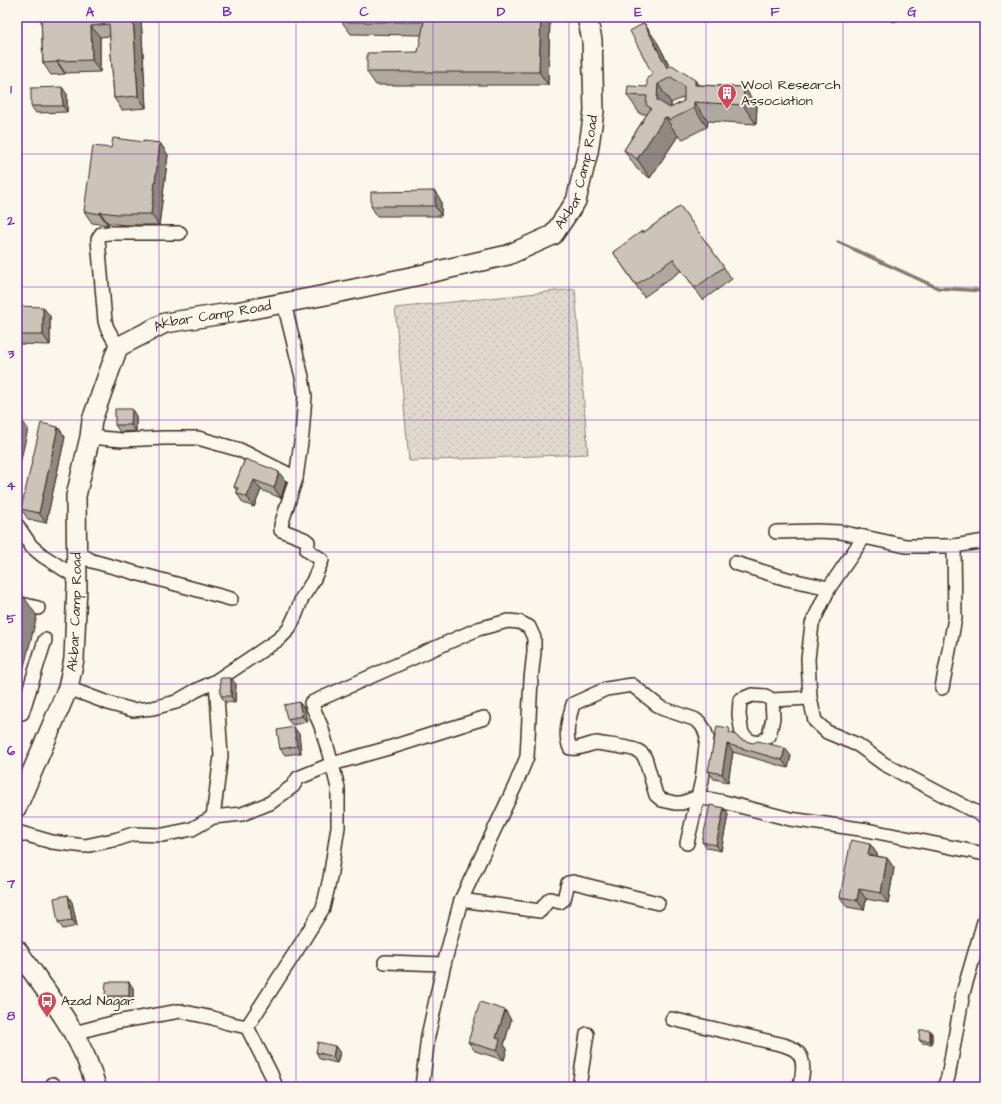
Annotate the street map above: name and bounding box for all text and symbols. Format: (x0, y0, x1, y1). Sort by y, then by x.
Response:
text: A (86, 3, 95, 21)
text: B (222, 3, 232, 21)
text: C (359, 3, 369, 21)
text: D (497, 3, 506, 21)
text: E (634, 3, 642, 21)
text: F (770, 3, 780, 21)
text: G (907, 3, 917, 21)
place label: Wool Research Association (741, 75, 841, 111)
text: 1 (10, 80, 12, 98)
building icon: Wool Research Association (716, 82, 738, 110)
street label: Akbar Camp Road (550, 114, 603, 233)
text: 2 (6, 212, 15, 230)
street label: Akbar Camp Road (150, 296, 273, 337)
text: 3 (7, 345, 15, 363)
text: 4 (7, 477, 16, 495)
street label: Akbar Camp Road (62, 552, 87, 674)
text: 5 (6, 610, 16, 628)
text: 6 (7, 742, 16, 760)
text: 7 (6, 875, 16, 893)
bus stop icon: Azad Nagar (36, 990, 58, 1018)
place label: Azad Nagar (61, 991, 135, 1011)
text: 8 (7, 1007, 16, 1025)

